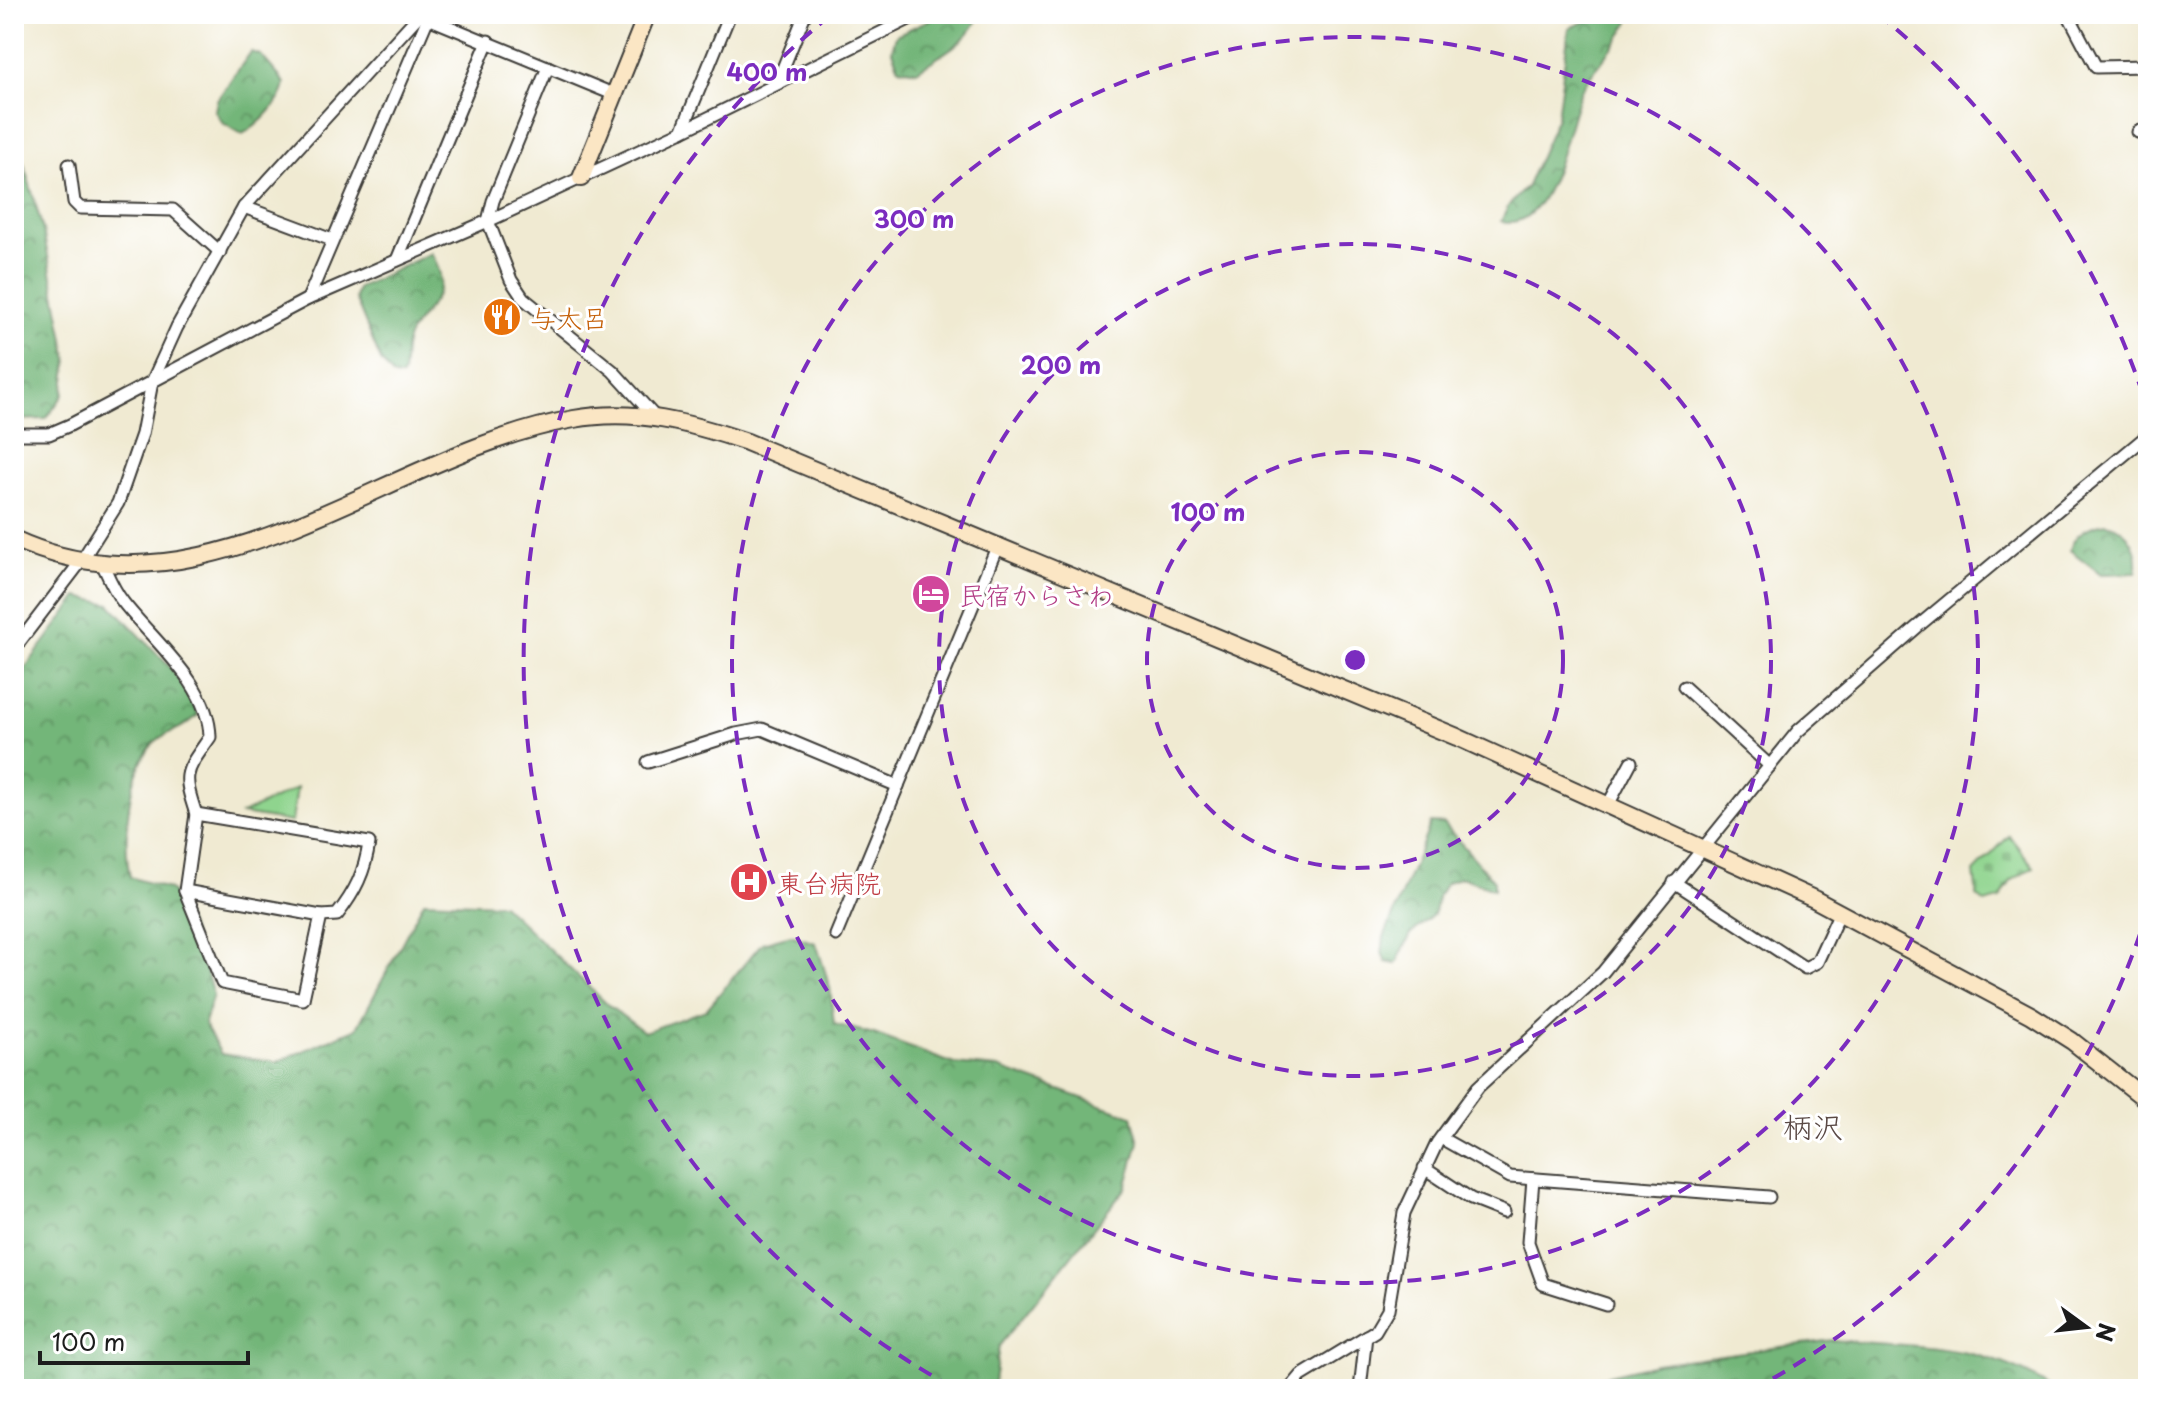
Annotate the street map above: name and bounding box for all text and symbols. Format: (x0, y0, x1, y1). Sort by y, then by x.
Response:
text: 400 m (726, 53, 808, 89)
text: 300 m (873, 200, 955, 236)
restaurant icon: 与太呂 (481, 296, 523, 338)
place label: 与太呂 (530, 298, 608, 337)
text: 200 m (1021, 346, 1101, 382)
text: 100 m (1171, 493, 1245, 529)
hotel icon: 民宿からさわ (910, 573, 952, 615)
place label: 民宿からさわ (959, 575, 1114, 614)
centre of rings (1341, 646, 1369, 674)
hospital icon: 東台病院 (728, 861, 770, 903)
place label: 東台病院 (777, 863, 881, 902)
district label: 柄沢 (1783, 1103, 1843, 1148)
north arrow (2046, 1287, 2126, 1367)
scale bar (40, 1315, 248, 1365)
text: N (2089, 1320, 2125, 1345)
text: 100 m (52, 1323, 125, 1359)

